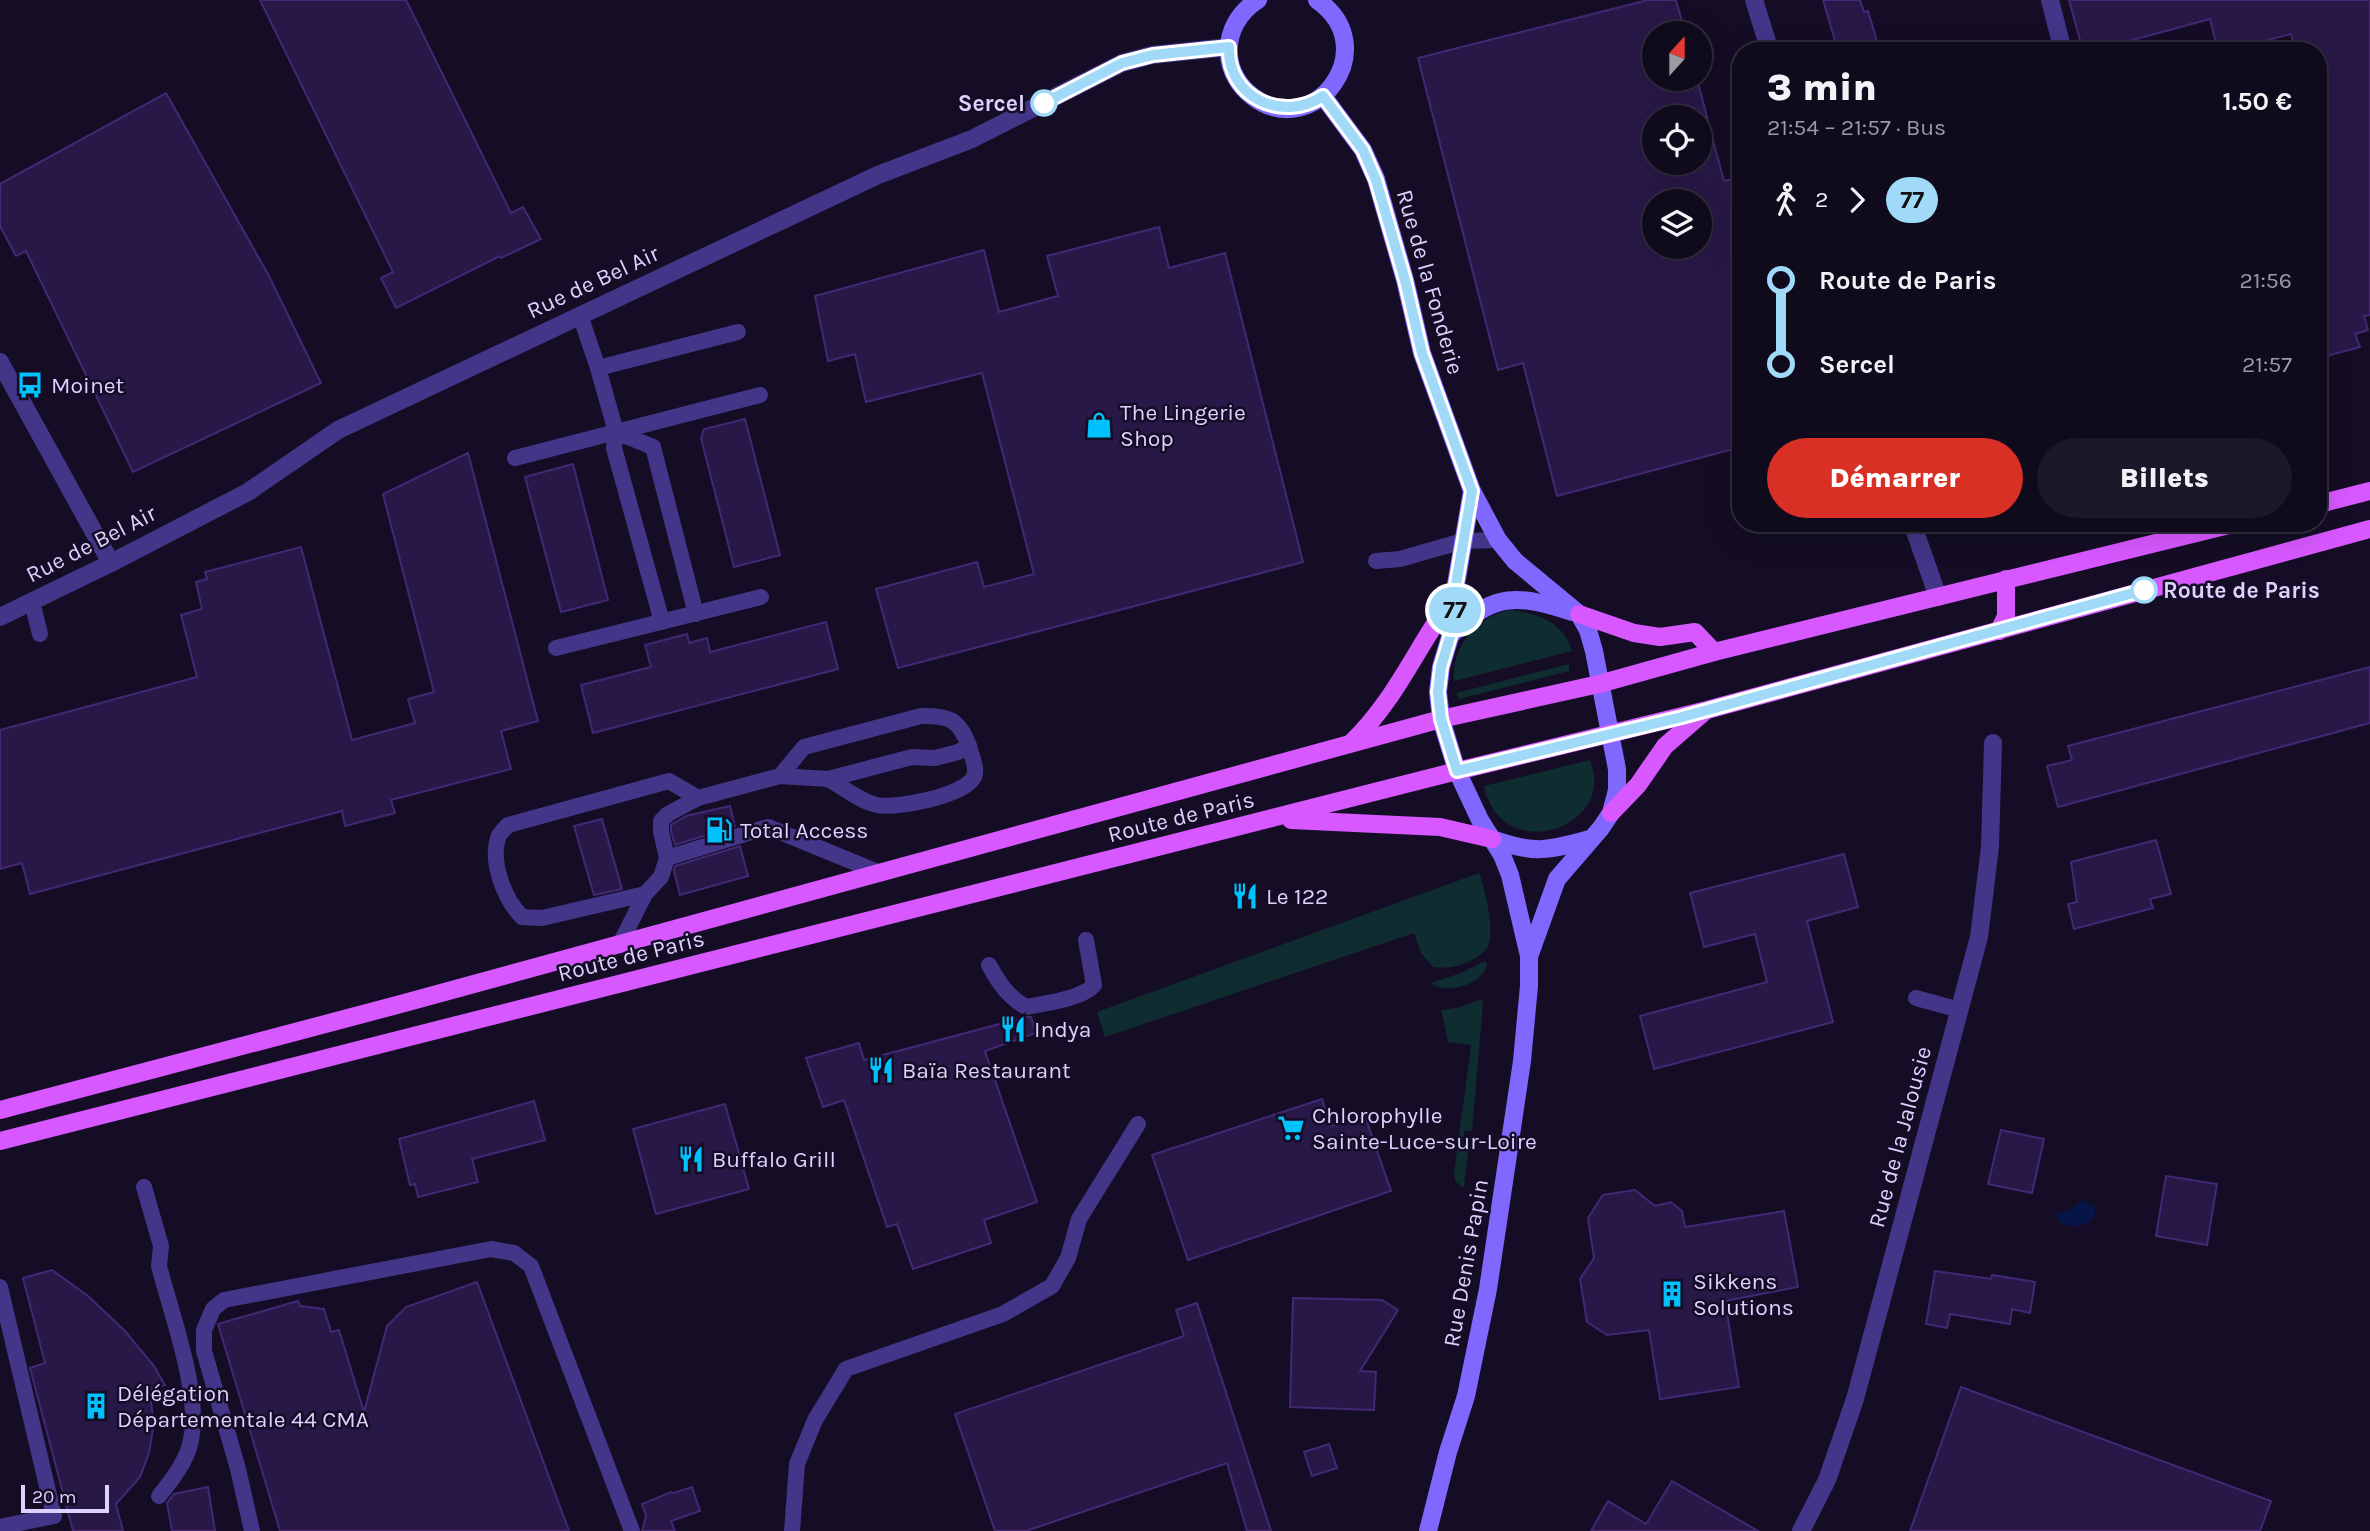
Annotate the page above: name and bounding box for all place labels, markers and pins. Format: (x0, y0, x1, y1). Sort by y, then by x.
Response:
place label: Sercel (958, 90, 1025, 117)
marker: Sercel (1031, 90, 1057, 116)
bus stop icon: Moinet (15, 370, 45, 400)
place label: Moinet (51, 372, 125, 399)
place label: The Lingerie Shop (1120, 399, 1246, 452)
shop icon: The Lingerie Shop (1084, 410, 1114, 440)
marker: Route de Paris (2131, 577, 2157, 603)
place label: Route de Paris (2163, 577, 2320, 604)
fuel station icon: Total Access (704, 815, 734, 845)
place label: Total Access (740, 817, 868, 844)
restaurant icon: Le 122 (1230, 881, 1260, 911)
place label: Le 122 (1266, 883, 1328, 910)
restaurant icon: Indya (998, 1014, 1028, 1044)
place label: Indya (1034, 1016, 1091, 1043)
restaurant icon: Baïa Restaurant (866, 1055, 896, 1085)
place label: Baïa Restaurant (902, 1057, 1071, 1084)
place label: Chlorophylle Sainte-Luce-sur-Loire (1312, 1102, 1537, 1155)
supermarket icon: Chlorophylle Sainte-Luce-sur-Loire (1276, 1113, 1306, 1143)
restaurant icon: Buffalo Grill (676, 1144, 706, 1174)
place label: Buffalo Grill (712, 1146, 836, 1173)
place label: Sikkens Solutions (1693, 1268, 1794, 1321)
building icon: Sikkens Solutions (1657, 1279, 1687, 1309)
place label: Délégation Départementale 44 CMA (117, 1380, 369, 1433)
building icon: Délégation Départementale 44 CMA (81, 1391, 111, 1421)

